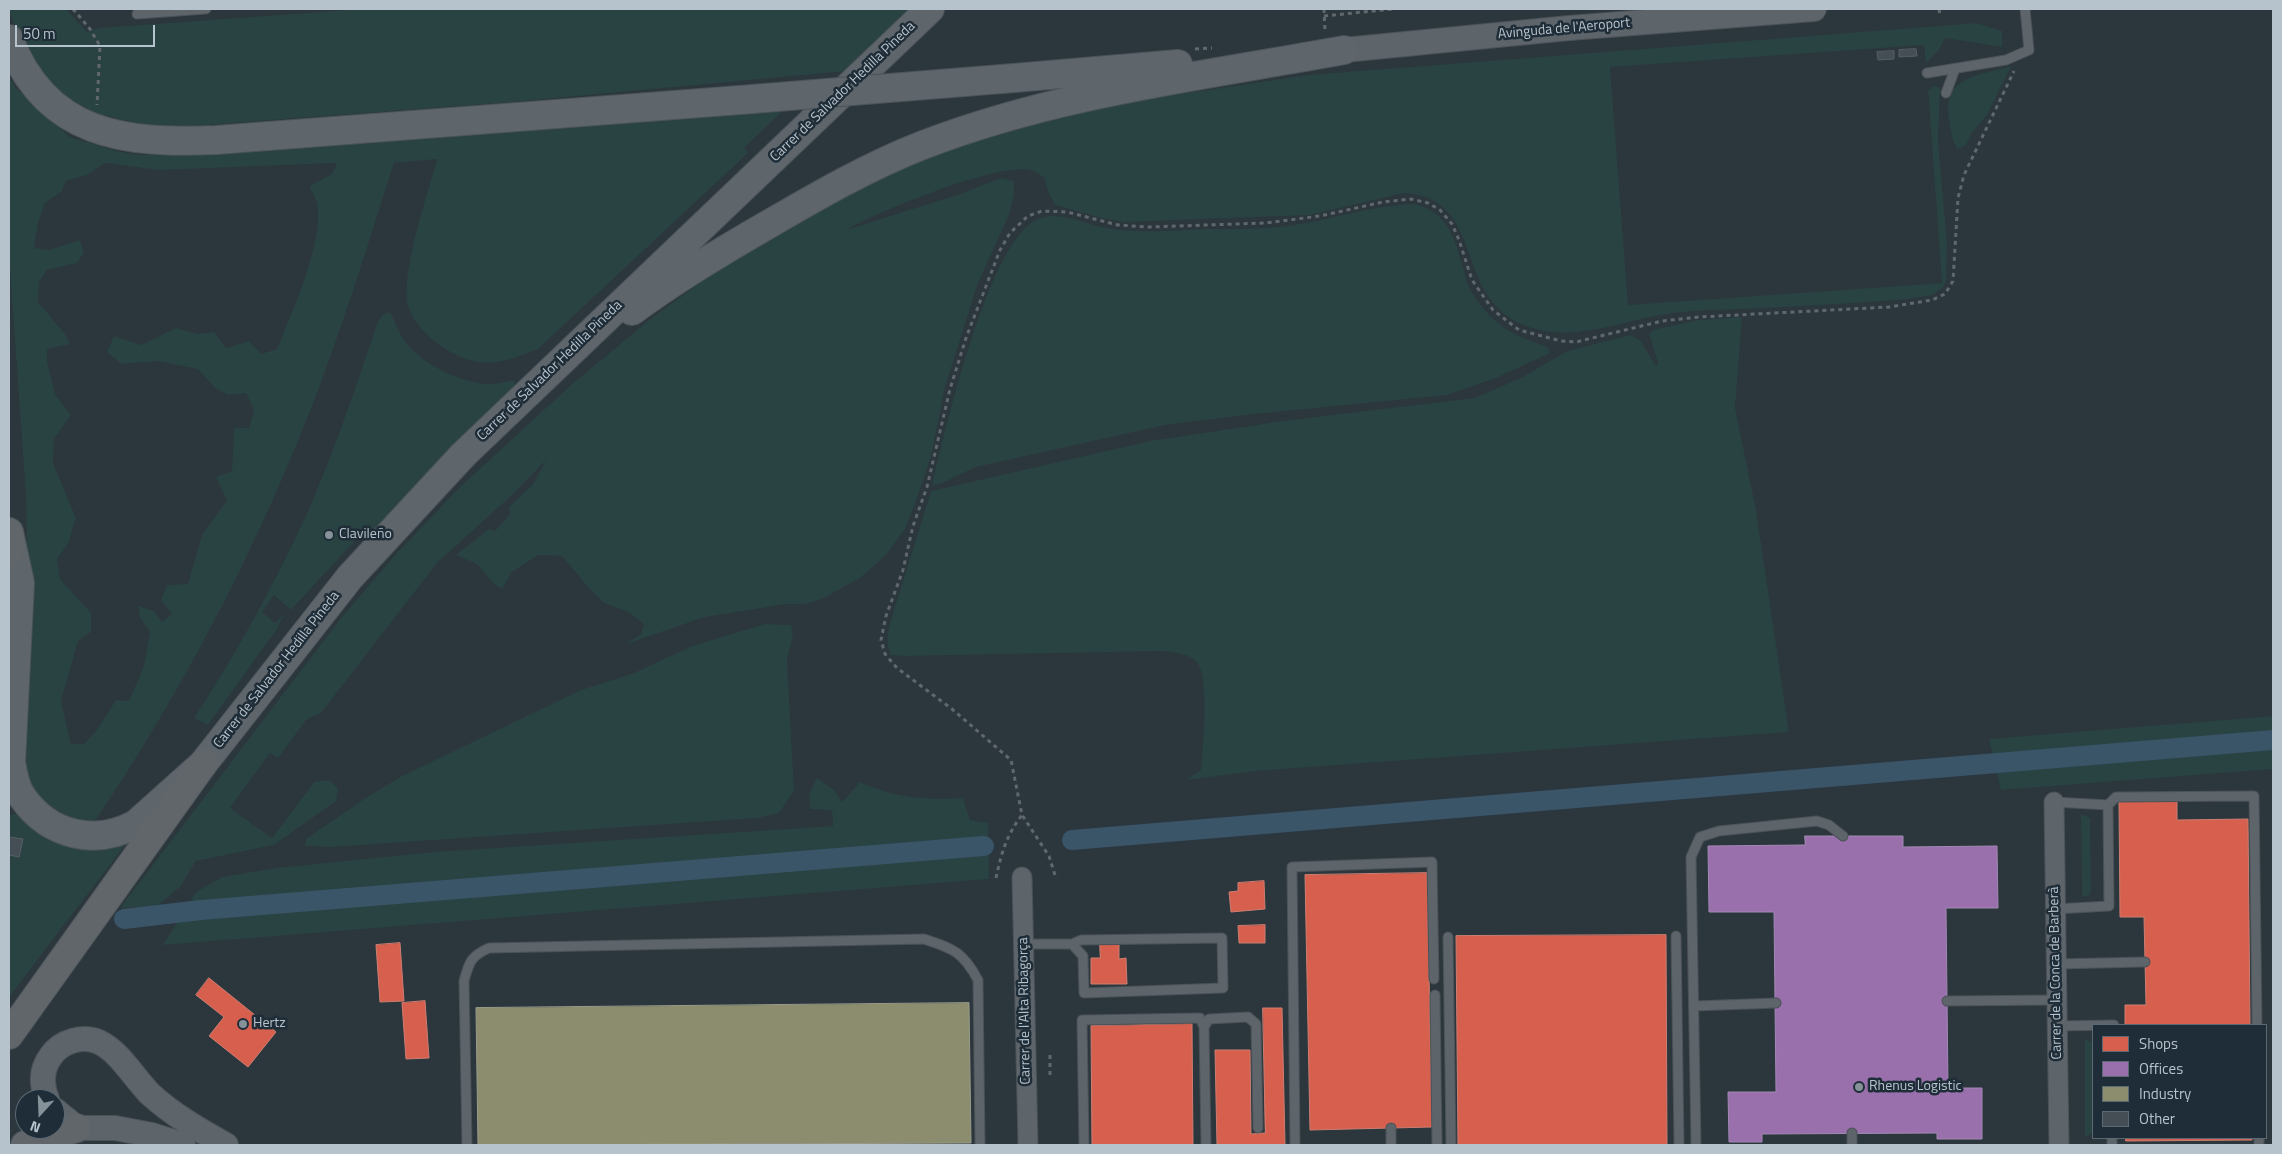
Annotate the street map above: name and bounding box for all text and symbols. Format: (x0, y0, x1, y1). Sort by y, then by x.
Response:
scale bar (18, 15, 158, 47)
street label: Avinguda de l'Aeroport (1497, 15, 1631, 43)
street label: Carrer de Salvador Hedilla Pineda (767, 18, 919, 166)
text: 50 m (23, 22, 56, 45)
street label: Carrer de Salvador Hedilla Pineda (474, 297, 626, 445)
place label: Clavileño (339, 527, 392, 543)
marker: Clavileño (323, 529, 335, 541)
street label: Carrer de Salvador Hedilla Pineda (210, 588, 344, 752)
street label: Carrer de la Conca de Barberà (2046, 886, 2066, 1060)
street label: Carrer de l'Alta Ribagorça (1015, 937, 1035, 1085)
place label: Hertz (253, 1016, 286, 1032)
marker: Hertz (237, 1018, 249, 1030)
legend (2092, 1024, 2267, 1139)
text: Shops (2139, 1032, 2178, 1055)
text: Offices (2139, 1057, 2183, 1080)
place label: Rhenus Logistic (1869, 1079, 1962, 1095)
marker: Rhenus Logistic (1853, 1081, 1865, 1093)
text: Industry (2139, 1082, 2191, 1105)
north arrow (15, 1089, 65, 1139)
text: Other (2139, 1107, 2175, 1130)
text: N (27, 1116, 43, 1139)

